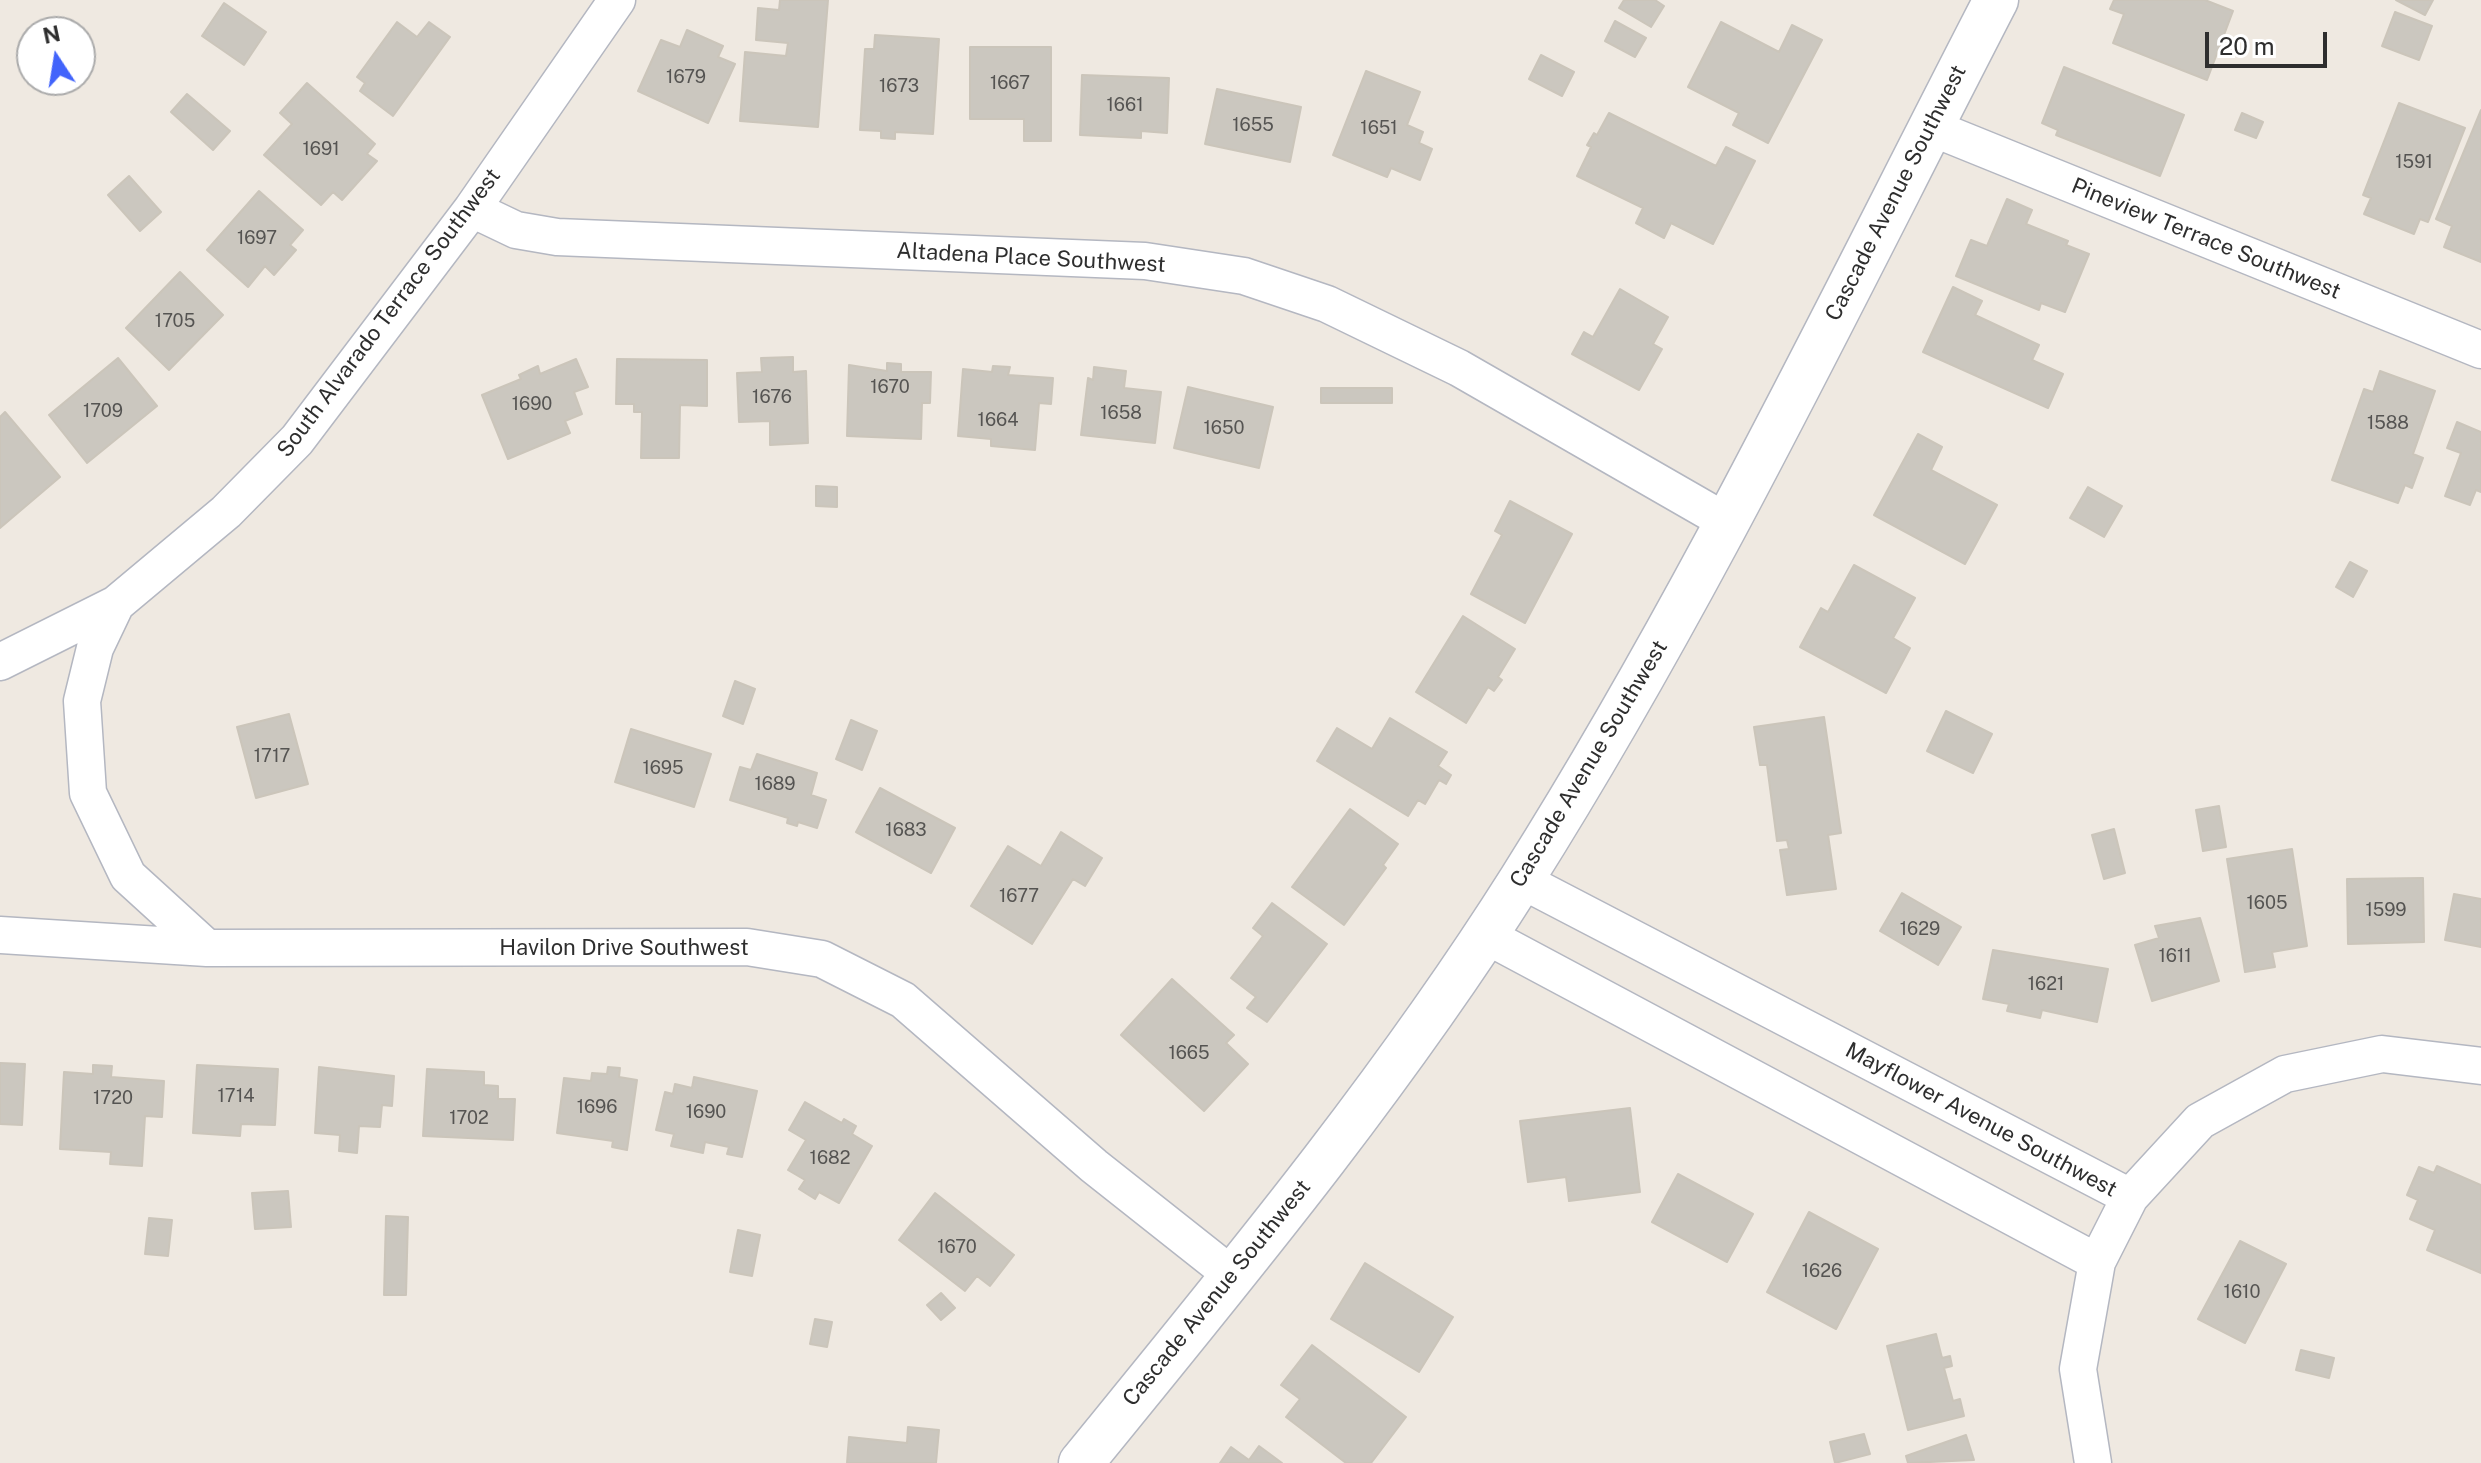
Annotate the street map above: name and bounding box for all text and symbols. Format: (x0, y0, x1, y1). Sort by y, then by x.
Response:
north arrow (16, 16, 96, 96)
scale bar (2209, 16, 2331, 66)
text: N (40, 20, 63, 49)
text: 20 m (2219, 32, 2275, 60)
street label: Cascade Avenue Southwest (1820, 61, 1972, 325)
house number: 1679 (666, 66, 706, 88)
house number: 1667 (990, 72, 1030, 94)
house number: 1673 (879, 75, 919, 97)
house number: 1661 (1107, 94, 1143, 116)
house number: 1655 (1232, 114, 1274, 136)
house number: 1651 (1360, 117, 1398, 139)
house number: 1691 (303, 138, 339, 160)
house number: 1591 (2395, 151, 2433, 173)
street label: South Alvarado Terrace Southwest (272, 163, 506, 463)
street label: Pineview Terrace Southwest (2067, 173, 2345, 305)
house number: 1697 (237, 227, 277, 249)
street label: Altadena Place Southwest (896, 238, 1166, 278)
house number: 1705 (155, 310, 195, 332)
house number: 1670 (870, 376, 910, 398)
house number: 1676 (752, 386, 792, 408)
house number: 1690 (512, 393, 552, 415)
house number: 1709 (83, 400, 123, 422)
house number: 1658 (1100, 402, 1142, 424)
house number: 1664 (978, 409, 1018, 431)
house number: 1588 (2367, 412, 2409, 434)
house number: 1650 (1203, 417, 1245, 439)
street label: Cascade Avenue Southwest (1505, 636, 1673, 892)
house number: 1717 (254, 745, 290, 767)
house number: 1695 (642, 757, 684, 779)
house number: 1689 (754, 773, 796, 795)
house number: 1683 (885, 819, 927, 841)
house number: 1677 (999, 885, 1039, 907)
house number: 1605 (2247, 892, 2287, 914)
house number: 1599 (2365, 899, 2407, 921)
house number: 1629 (1900, 918, 1940, 940)
street label: Havilon Drive Southwest (499, 935, 749, 961)
house number: 1611 (2158, 945, 2192, 967)
house number: 1621 (2028, 973, 2064, 995)
street label: Mayflower Avenue Southwest (1841, 1037, 2121, 1203)
house number: 1665 (1168, 1042, 1210, 1064)
house number: 1714 (217, 1085, 255, 1107)
house number: 1720 (93, 1087, 133, 1109)
house number: 1696 (577, 1096, 617, 1118)
house number: 1690 (686, 1101, 726, 1123)
house number: 1702 (449, 1107, 489, 1129)
house number: 1682 (810, 1147, 850, 1169)
street label: Cascade Avenue Southwest (1118, 1175, 1316, 1411)
house number: 1670 (937, 1236, 977, 1258)
house number: 1626 (1802, 1260, 1842, 1282)
house number: 1610 (2224, 1281, 2260, 1303)

